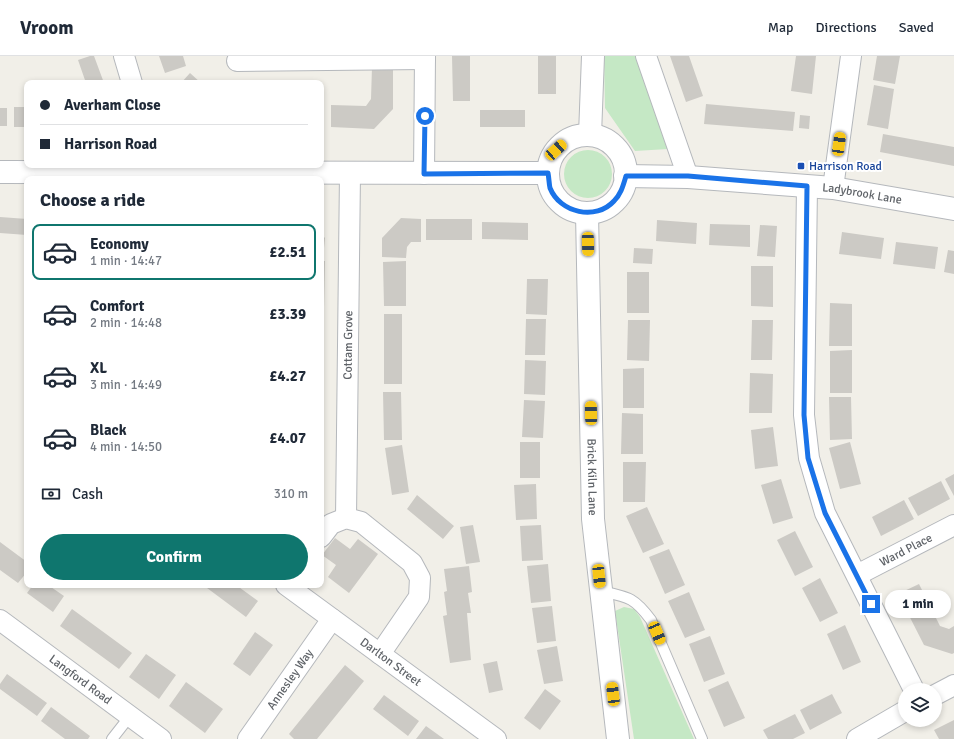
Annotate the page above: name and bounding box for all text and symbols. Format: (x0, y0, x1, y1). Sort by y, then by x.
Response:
text: Vroom (20, 16, 74, 40)
text: Map (768, 19, 794, 36)
text: Directions (816, 19, 877, 36)
text: Saved (899, 19, 934, 36)
text: Averham Close (64, 96, 161, 114)
route start (416, 107, 434, 125)
car (831, 131, 847, 157)
text: Harrison Road (64, 135, 157, 153)
car (543, 138, 569, 162)
place label: Harrison Road (809, 159, 882, 174)
marker: Harrison Road (796, 161, 806, 171)
street label: Ladybrook Lane (822, 180, 903, 207)
text: Choose a ride (40, 189, 145, 211)
car (582, 232, 594, 256)
icon: car (42, 234, 78, 270)
text: Economy (90, 235, 149, 253)
text: £2.51 (269, 243, 306, 261)
text: 1 min · 14:47 (90, 253, 162, 269)
icon: car (42, 296, 78, 332)
text: Comfort (90, 297, 144, 315)
text: £3.39 (269, 305, 306, 323)
street label: Cottam Grove (340, 310, 356, 380)
text: 2 min · 14:48 (90, 315, 162, 331)
icon: car (42, 358, 78, 394)
text: XL (90, 359, 107, 377)
text: £4.27 (269, 367, 306, 385)
text: 3 min · 14:49 (90, 377, 162, 393)
car (585, 401, 597, 425)
icon: car (42, 420, 78, 456)
text: Black (90, 421, 127, 439)
text: £4.07 (269, 429, 306, 447)
street label: Brick Kiln Lane (584, 438, 600, 516)
text: 4 min · 14:50 (90, 439, 162, 455)
icon: cash (40, 483, 62, 505)
text: Cash (72, 485, 103, 503)
text: 310 m (274, 486, 308, 502)
street label: Ward Place (877, 530, 935, 570)
button: Confirm (40, 534, 308, 580)
car (592, 563, 606, 589)
callout: 1 min (885, 590, 951, 618)
route end (862, 595, 880, 613)
text: 1 min (902, 596, 934, 612)
car (647, 620, 667, 646)
street label: Darlton Street (357, 634, 424, 689)
street label: Annesley Way (263, 646, 316, 712)
street label: Langford Road (46, 651, 115, 708)
car (606, 681, 620, 707)
map controls (898, 683, 942, 727)
button: layers (898, 683, 942, 727)

